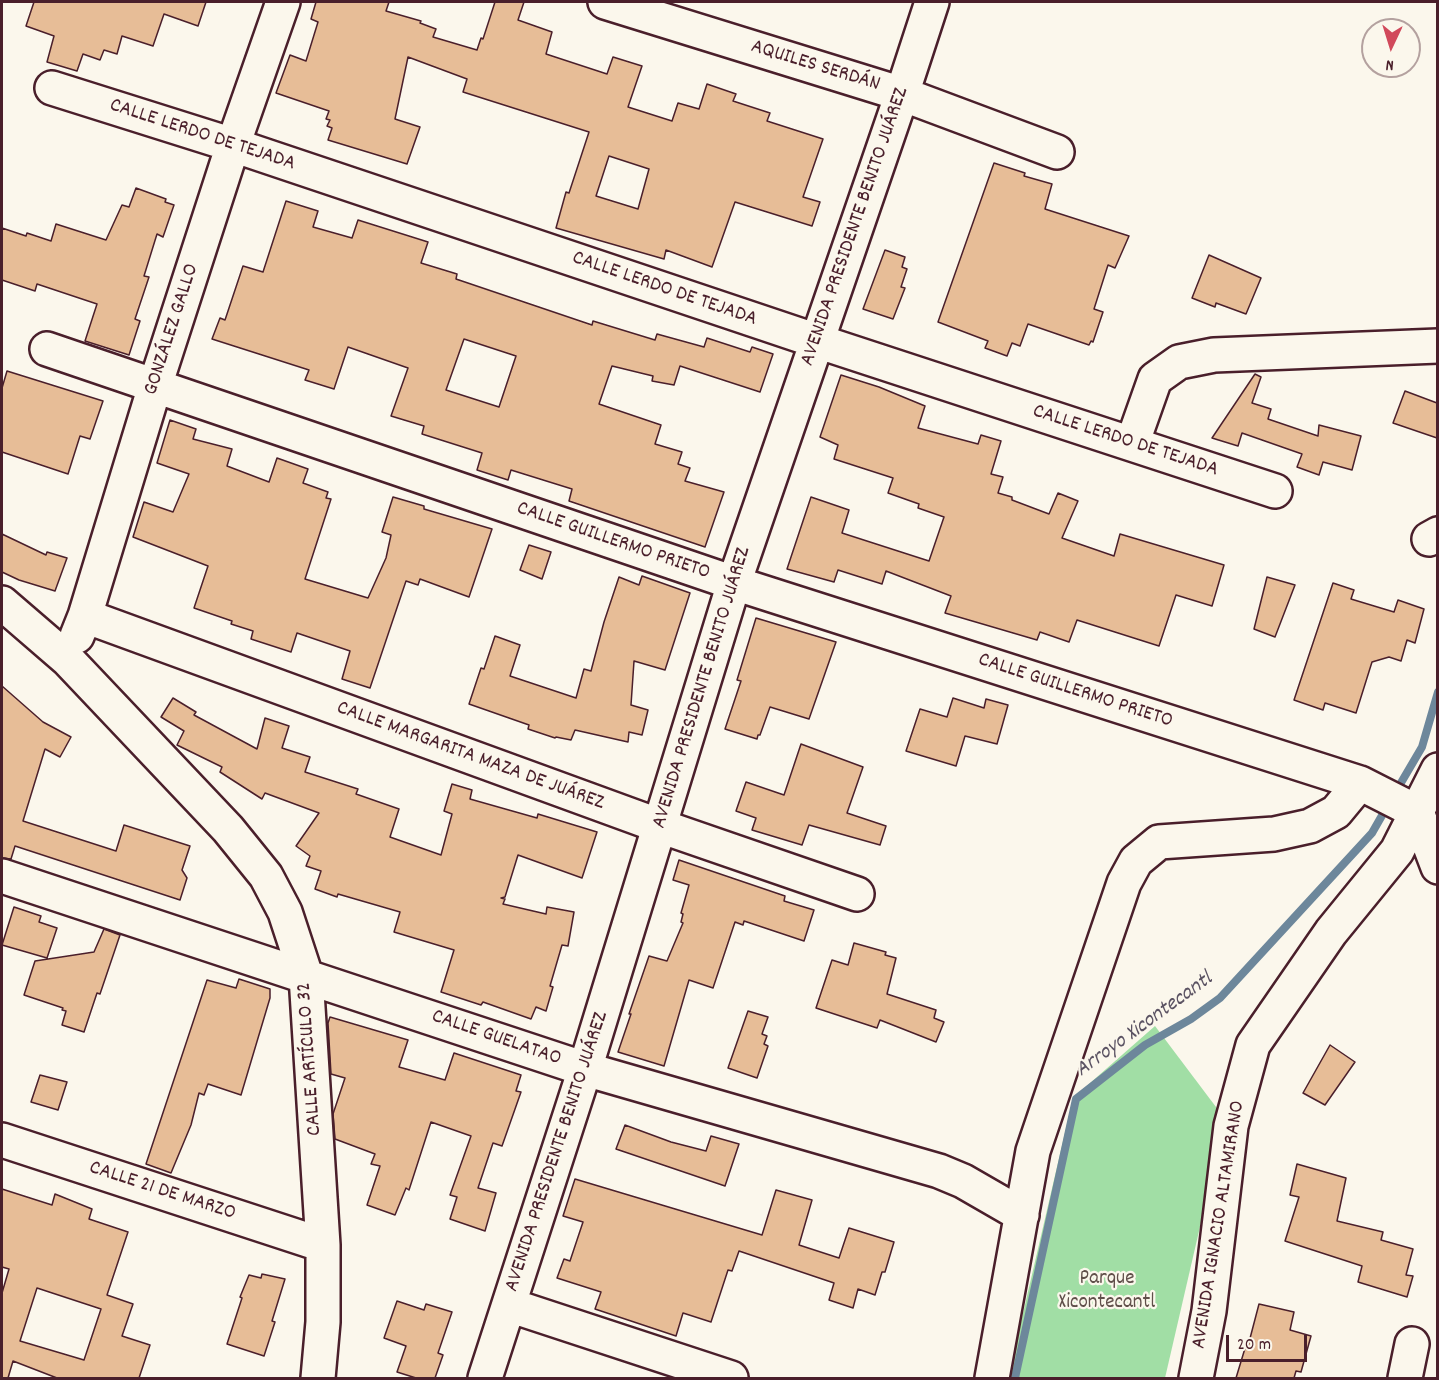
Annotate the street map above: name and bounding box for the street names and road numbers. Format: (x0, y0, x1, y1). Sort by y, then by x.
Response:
street label: AQUILES SERDÁN (747, 35, 883, 99)
street label: AVENIDA PRESIDENTE BENITO JUÁREZ (796, 84, 916, 370)
street label: CALLE LERDO DE TEJADA (106, 94, 298, 178)
street label: CALLE LERDO DE TEJADA (568, 247, 760, 333)
street label: GONZÁLEZ GALLO (140, 261, 206, 399)
street label: CALLE LERDO DE TEJADA (1029, 400, 1221, 484)
street label: CALLE GUILLERMO PRIETO (513, 497, 713, 587)
street label: AVENIDA PRESIDENTE BENITO JUÁREZ (648, 544, 758, 832)
street label: CALLE GUILLERMO PRIETO (975, 649, 1175, 735)
street label: CALLE MARGARITA MAZA DE JUÁREZ (333, 697, 607, 817)
street label: CALLE ARTÍCULO 32 (293, 981, 329, 1137)
street label: CALLE GUELATAO (428, 1005, 564, 1073)
street label: AVENIDA PRESIDENTE BENITO JUÁREZ (501, 1009, 615, 1295)
street label: AVENIDA IGNACIO ALTAMIRANO (1188, 1099, 1252, 1351)
street label: CALLE 21 DE MARZO (86, 1156, 238, 1228)

